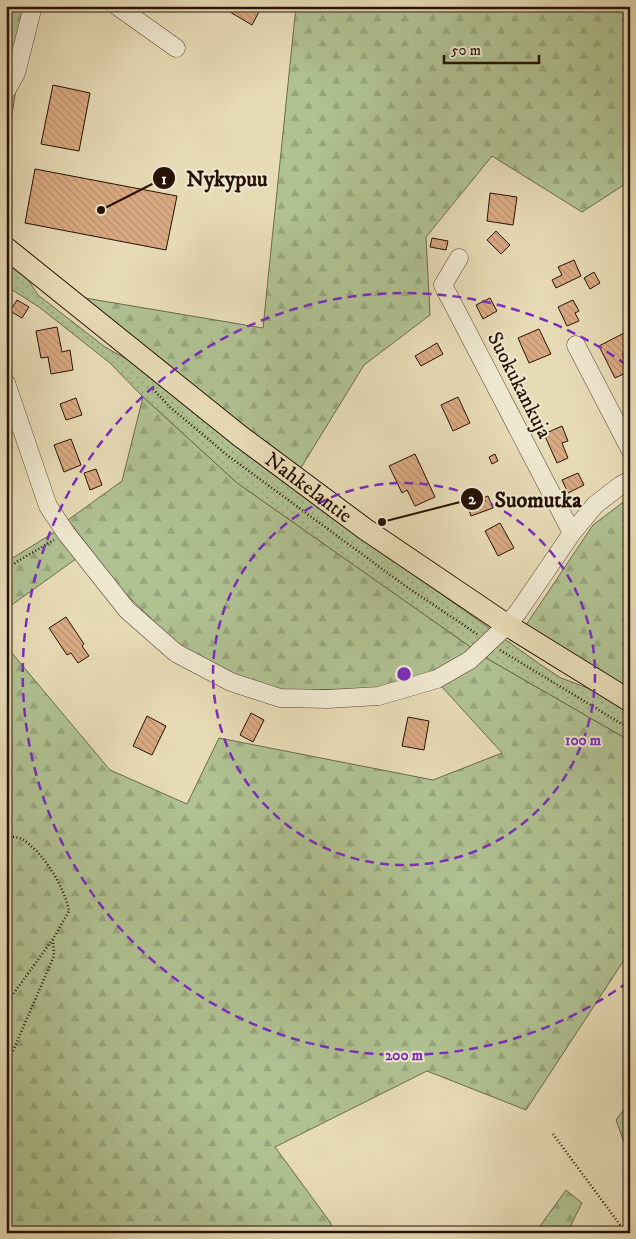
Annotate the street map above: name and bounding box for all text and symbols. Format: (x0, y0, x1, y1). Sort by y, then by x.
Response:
scale bar (444, 32, 538, 64)
text: 50 m (451, 41, 481, 60)
callout: Nykypuu (152, 160, 278, 197)
text: Nykypuu (186, 166, 268, 193)
text: 1 (161, 170, 167, 189)
street label: Suokukankuja (481, 328, 557, 443)
street label: Nahkelantie (259, 447, 357, 529)
callout: Suomutka (459, 481, 591, 518)
text: Suomutka (494, 487, 582, 514)
text: 2 (468, 490, 476, 509)
centre of rings (395, 665, 413, 683)
text: 100 m (565, 731, 602, 750)
text: 200 m (385, 1046, 424, 1065)

